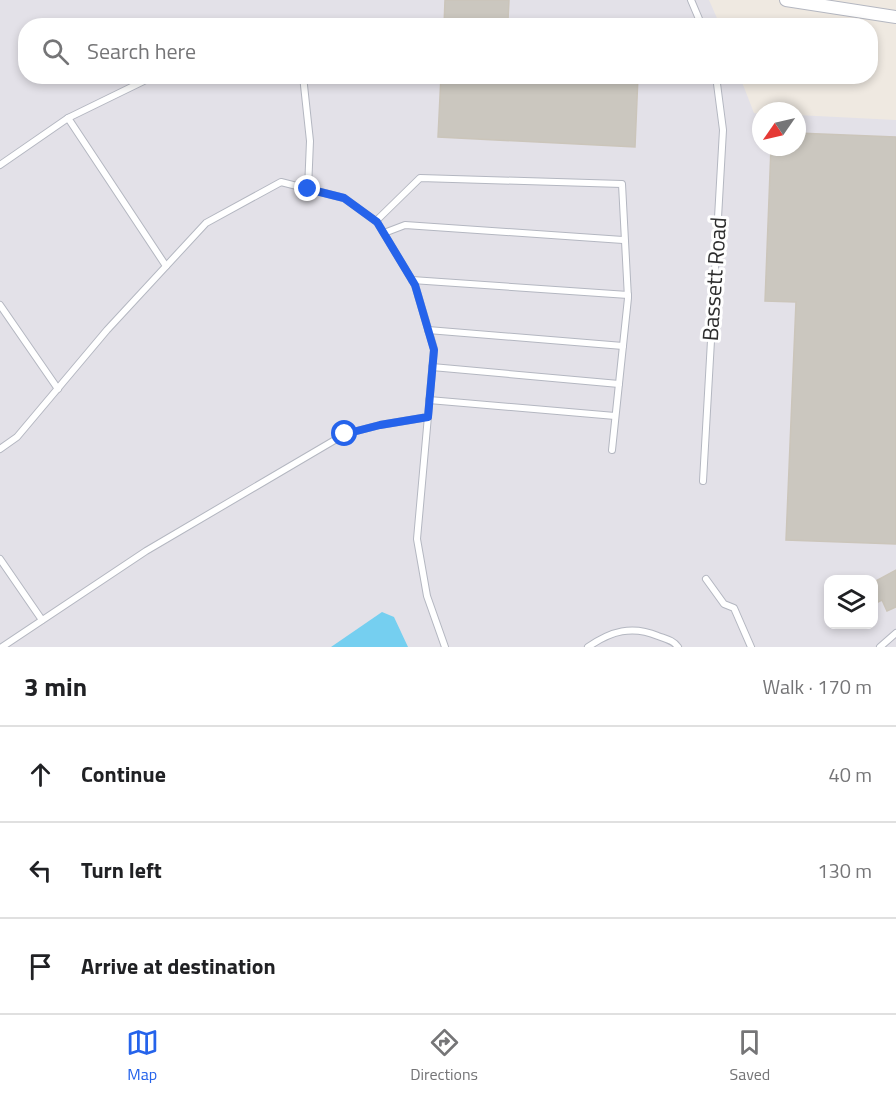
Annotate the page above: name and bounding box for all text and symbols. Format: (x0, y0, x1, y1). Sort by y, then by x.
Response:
search box (18, 18, 878, 84)
text: Search here (87, 34, 196, 68)
icon: search (39, 35, 72, 68)
north arrow (752, 102, 806, 156)
route end (294, 175, 320, 201)
street label: Bassett Road (693, 216, 735, 342)
route start (331, 420, 357, 446)
map controls (824, 575, 878, 629)
button: layers (824, 575, 878, 629)
text: 3 min (24, 667, 87, 706)
text: Walk · 170 m (763, 671, 872, 702)
text: Continue (81, 757, 166, 791)
icon: ahead (24, 758, 57, 791)
text: 40 m (828, 759, 872, 790)
text: Turn left (81, 853, 162, 887)
icon: left (24, 854, 57, 887)
text: 130 m (817, 855, 872, 886)
text: Arrive at destination (81, 949, 276, 983)
icon: arrive (24, 950, 57, 983)
tab: Map (126, 1026, 159, 1086)
tab: Directions (410, 1026, 478, 1086)
tab: Saved (730, 1026, 770, 1086)

